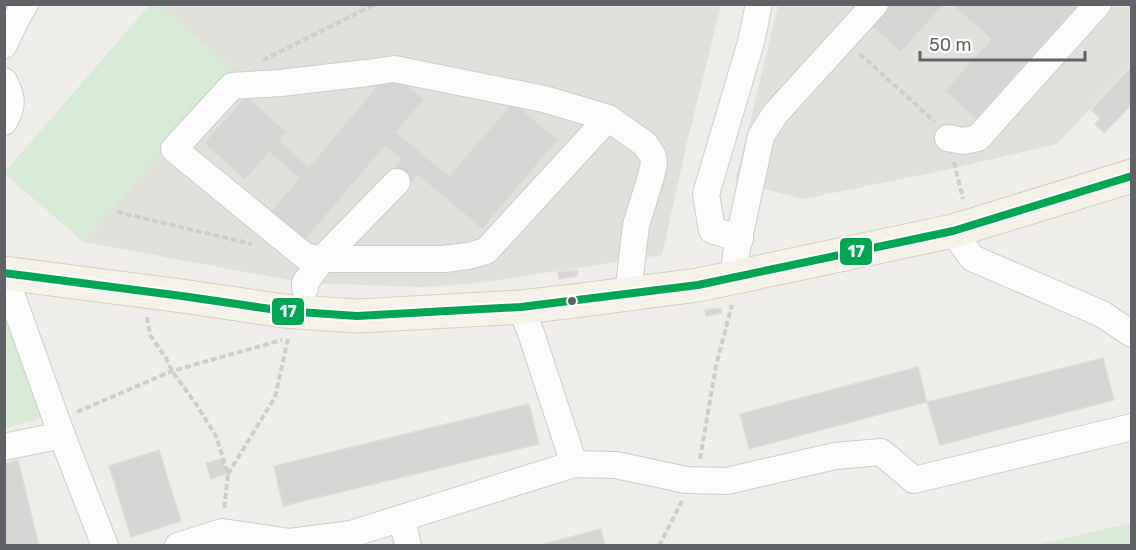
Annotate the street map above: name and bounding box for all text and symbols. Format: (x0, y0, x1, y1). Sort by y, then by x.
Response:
scale bar (920, 24, 1085, 62)
text: 50 m (929, 34, 972, 56)
line badge: 17 (839, 237, 873, 266)
text: 17 (847, 242, 865, 261)
unlabelled marker (566, 295, 578, 307)
line badge: 17 (271, 297, 305, 326)
text: 17 (279, 302, 297, 321)

